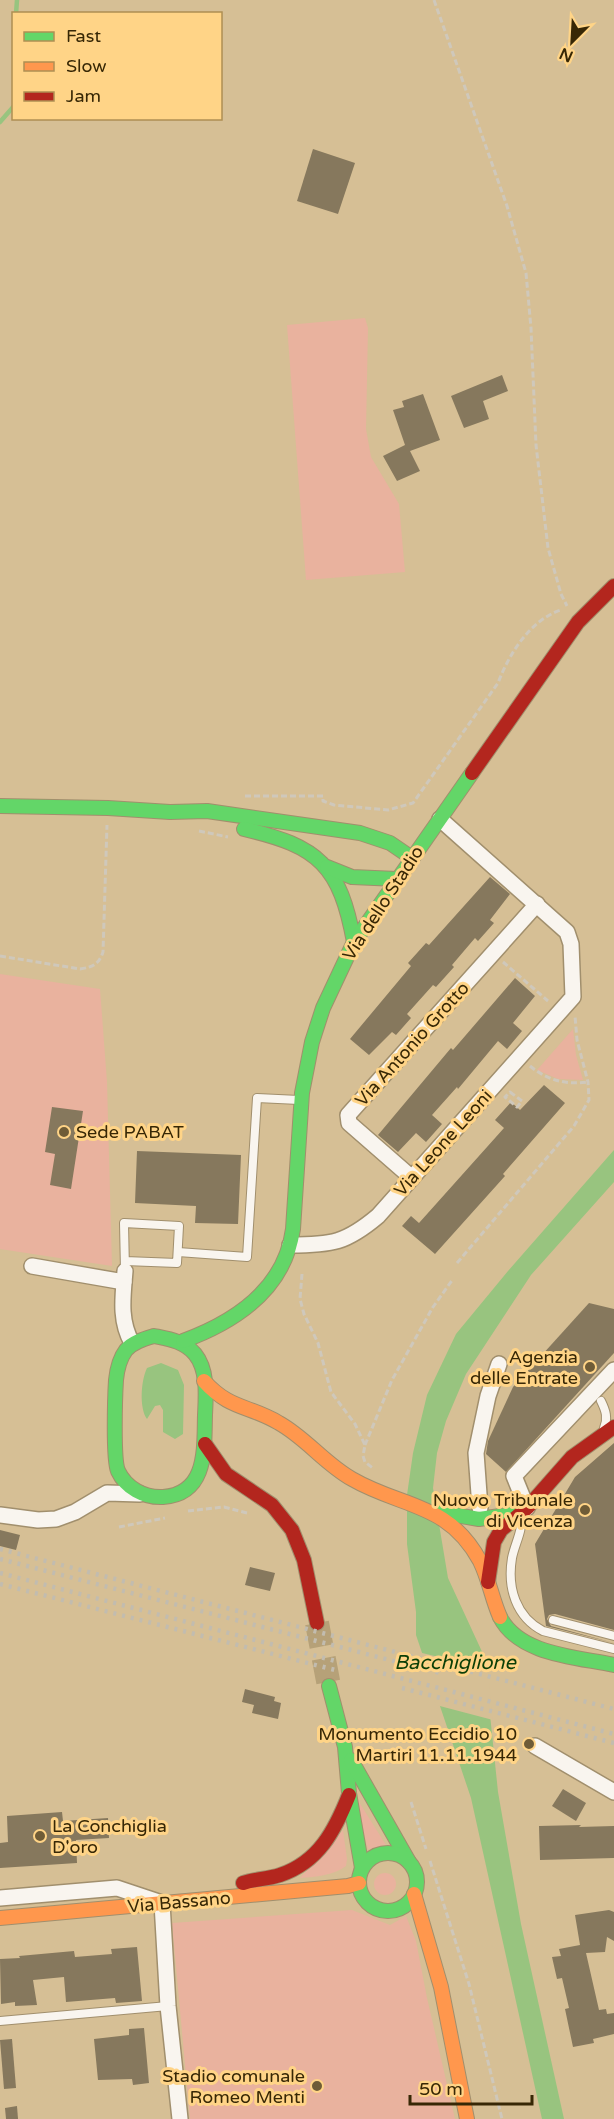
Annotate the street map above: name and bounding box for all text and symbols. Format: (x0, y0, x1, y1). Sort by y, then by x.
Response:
legend (12, 12, 222, 120)
north arrow (542, 12, 602, 72)
text: Fast (66, 25, 101, 47)
text: N (556, 43, 576, 67)
text: Slow (66, 55, 107, 77)
text: Jam (66, 85, 101, 107)
street label: Via dello Stadio (338, 842, 428, 964)
street label: Via Antonio Grotto (350, 977, 474, 1111)
street label: Via Leone Leoni (389, 1085, 497, 1201)
place label: Sede PABAT (76, 1121, 184, 1143)
marker: Sede PABAT (57, 1125, 71, 1139)
place label: Agenzia delle Entrate (470, 1346, 578, 1389)
marker: Agenzia delle Entrate (583, 1360, 597, 1374)
place label: Nuovo Tribunale di Vicenza (433, 1489, 573, 1532)
marker: Nuovo Tribunale di Vicenza (578, 1503, 592, 1517)
water label: Bacchiglione (394, 1651, 518, 1675)
place label: Monumento Eccidio 10 Martiri 11.11.1944 (318, 1723, 517, 1766)
marker: Monumento Eccidio 10 Martiri 11.11.1944 (522, 1737, 536, 1751)
place label: La Conchiglia D'oro (52, 1815, 167, 1858)
marker: La Conchiglia D'oro (33, 1829, 47, 1843)
street label: Via Bassano (126, 1887, 232, 1917)
place label: Stadio comunale Romeo Menti (162, 2065, 305, 2108)
scale bar (410, 2068, 532, 2106)
text: 50 m (419, 2078, 463, 2100)
marker: Stadio comunale Romeo Menti (310, 2079, 324, 2093)

